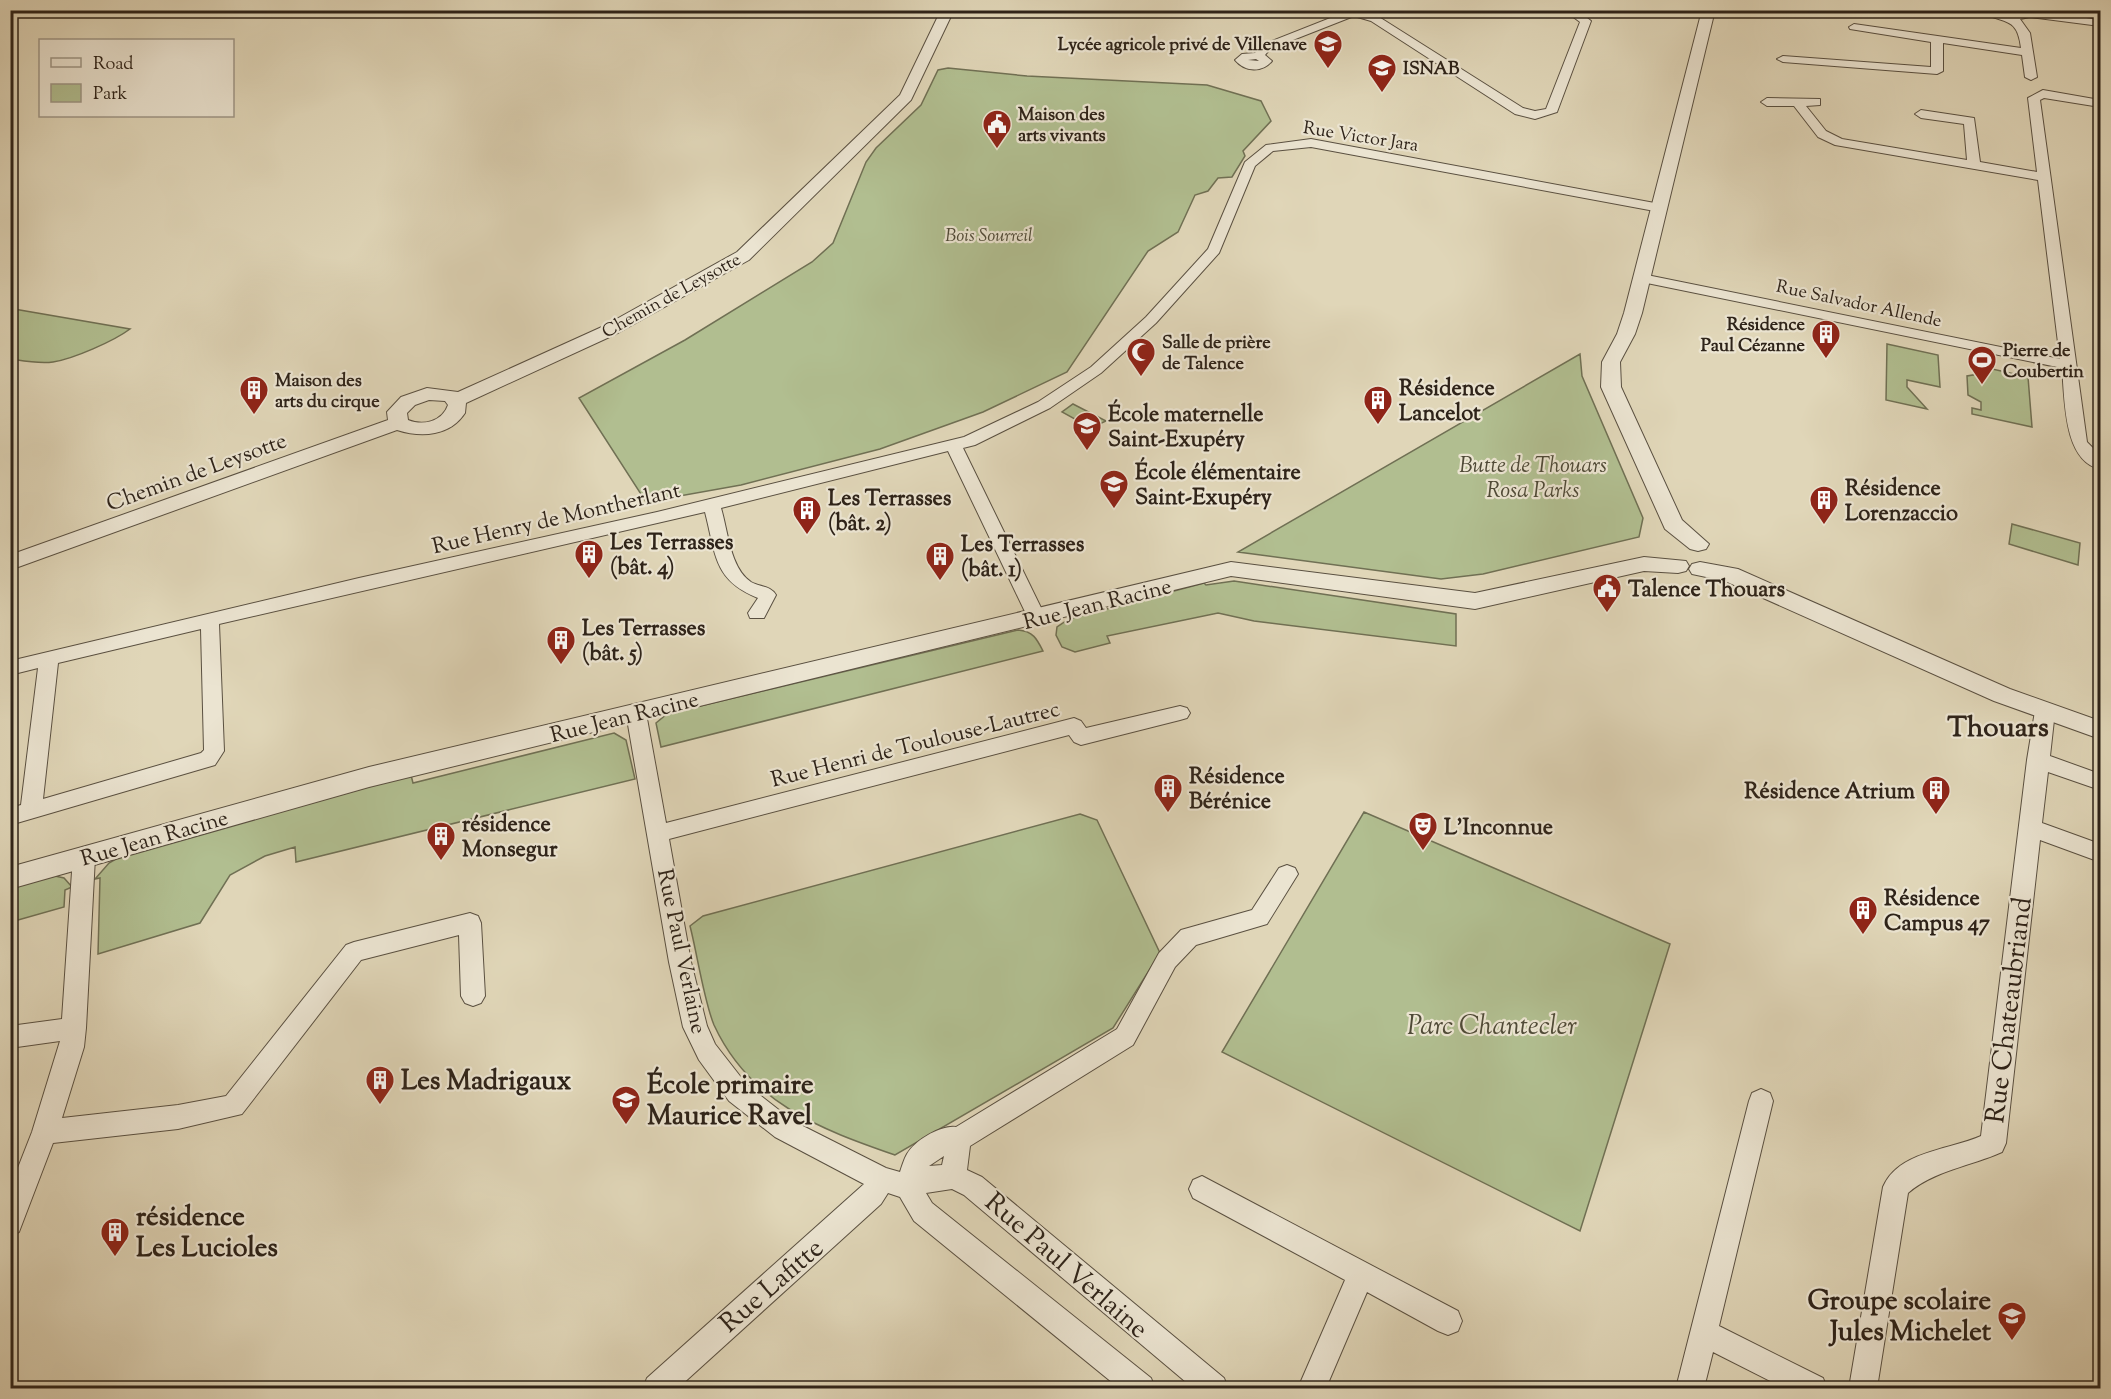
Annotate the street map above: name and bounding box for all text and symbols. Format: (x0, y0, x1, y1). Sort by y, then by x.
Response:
school or university icon: Lycée agricole privé de Villenave (1312, 28, 1344, 70)
place label: Lycée agricole privé de Villenave (1058, 33, 1308, 59)
legend (39, 39, 234, 117)
text: Road (93, 52, 133, 78)
school or university icon: ISNAB (1366, 52, 1398, 94)
place label: ISNAB (1403, 57, 1460, 83)
text: Park (93, 82, 128, 108)
place label: Maison des arts vivants (1018, 103, 1106, 150)
public building icon: Maison des arts vivants (981, 108, 1013, 150)
street label: Rue Victor Jara (1301, 116, 1420, 160)
park label: Bois Sourreil (945, 224, 1033, 250)
street label: Chemin de Leysotte (598, 248, 746, 346)
street label: Rue Salvador Allende (1773, 275, 1944, 335)
place label: Résidence Paul Cézanne (1701, 313, 1806, 360)
building icon: Résidence Paul Cézanne (1810, 318, 1842, 360)
place label: Salle de prière de Talence (1162, 331, 1271, 378)
mosque icon: Salle de prière de Talence (1125, 336, 1157, 378)
place label: Pierre de Coubertin (2003, 339, 2084, 386)
sports icon: Pierre de Coubertin (1966, 344, 1998, 386)
place label: Maison des arts du cirque (275, 369, 380, 416)
building icon: Maison des arts du cirque (238, 374, 270, 416)
place label: Résidence Lancelot (1399, 374, 1495, 431)
building icon: Résidence Lancelot (1362, 384, 1394, 426)
place label: École maternelle Saint-Exupéry (1108, 399, 1263, 457)
school or university icon: École maternelle Saint-Exupéry (1071, 410, 1103, 452)
street label: Chemin de Leysotte (102, 426, 292, 521)
park label: Butte de Thouars Rosa Parks (1459, 451, 1607, 508)
place label: École élémentaire Saint-Exupéry (1135, 457, 1301, 515)
school or university icon: École élémentaire Saint-Exupéry (1098, 468, 1130, 510)
place label: Résidence Lorenzaccio (1845, 474, 1958, 531)
street label: Rue Henry de Montherlant (429, 476, 685, 564)
place label: Les Terrasses (bât. 2) (828, 484, 952, 541)
building icon: Résidence Lorenzaccio (1808, 484, 1840, 526)
building icon: Les Terrasses (bât. 2) (791, 494, 823, 536)
place label: Les Terrasses (bât. 4) (610, 528, 734, 585)
place label: Les Terrasses (bât. 1) (961, 530, 1085, 587)
building icon: Les Terrasses (bât. 4) (573, 538, 605, 580)
building icon: Les Terrasses (bât. 1) (924, 540, 956, 582)
street label: Rue Jean Racine (1020, 572, 1175, 640)
public building icon: Talence Thouars (1591, 572, 1623, 614)
place label: Talence Thouars (1628, 575, 1785, 607)
place label: Les Terrasses (bât. 5) (582, 614, 706, 671)
building icon: Les Terrasses (bât. 5) (545, 624, 577, 666)
street label: Rue Jean Racine (547, 685, 702, 753)
street label: Rue Henri de Toulouse-Lautrec (768, 695, 1063, 797)
district label: Thouars (1947, 709, 2049, 749)
place label: Résidence Bérénice (1189, 762, 1285, 819)
building icon: Résidence Bérénice (1152, 772, 1184, 814)
building icon: Résidence Atrium (1920, 774, 1952, 816)
place label: Résidence Atrium (1744, 777, 1916, 809)
street label: Rue Jean Racine (77, 804, 232, 876)
place label: résidence Monsegur (462, 810, 558, 867)
theatre icon: L'Inconnue (1407, 810, 1439, 852)
place label: L'Inconnue (1444, 813, 1553, 845)
building icon: résidence Monsegur (425, 820, 457, 862)
street label: Rue Paul Verlaine (647, 866, 713, 1037)
place label: Résidence Campus 47 (1884, 884, 1991, 941)
building icon: Résidence Campus 47 (1847, 894, 1879, 936)
street label: Rue Chateaubriand (1977, 895, 2044, 1126)
park label: Parc Chantecler (1407, 1008, 1577, 1047)
place label: Les Madrigaux (401, 1063, 572, 1102)
building icon: Les Madrigaux (364, 1064, 396, 1106)
place label: École primaire Maurice Ravel (647, 1066, 814, 1137)
school or university icon: École primaire Maurice Ravel (610, 1084, 642, 1126)
street label: Rue Paul Verlaine (975, 1185, 1156, 1349)
place label: résidence Les Lucioles (136, 1199, 278, 1269)
building icon: résidence Les Lucioles (99, 1216, 131, 1258)
street label: Rue Lafitte (712, 1231, 833, 1343)
place label: Groupe scolaire Jules Michelet (1807, 1283, 1992, 1353)
school or university icon: Groupe scolaire Jules Michelet (1996, 1300, 2028, 1342)

